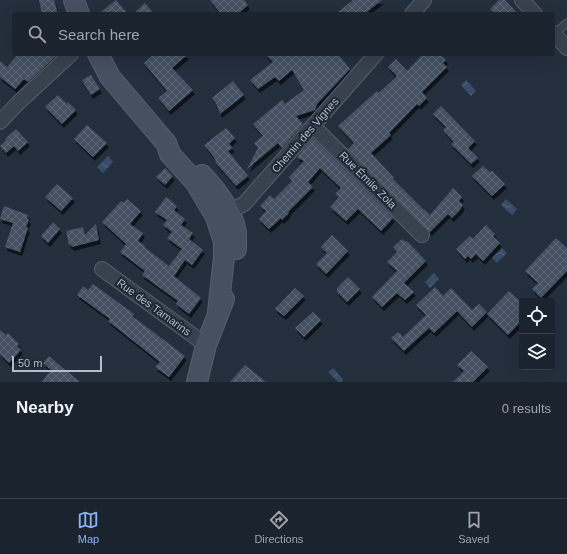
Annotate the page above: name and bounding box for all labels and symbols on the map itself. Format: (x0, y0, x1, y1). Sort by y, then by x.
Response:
street label: Chemin des Vignes (269, 95, 341, 175)
street label: Rue Émile Zola (337, 149, 399, 211)
street label: Rue des Tamarins (115, 276, 194, 338)
scale bar (12, 354, 102, 373)

